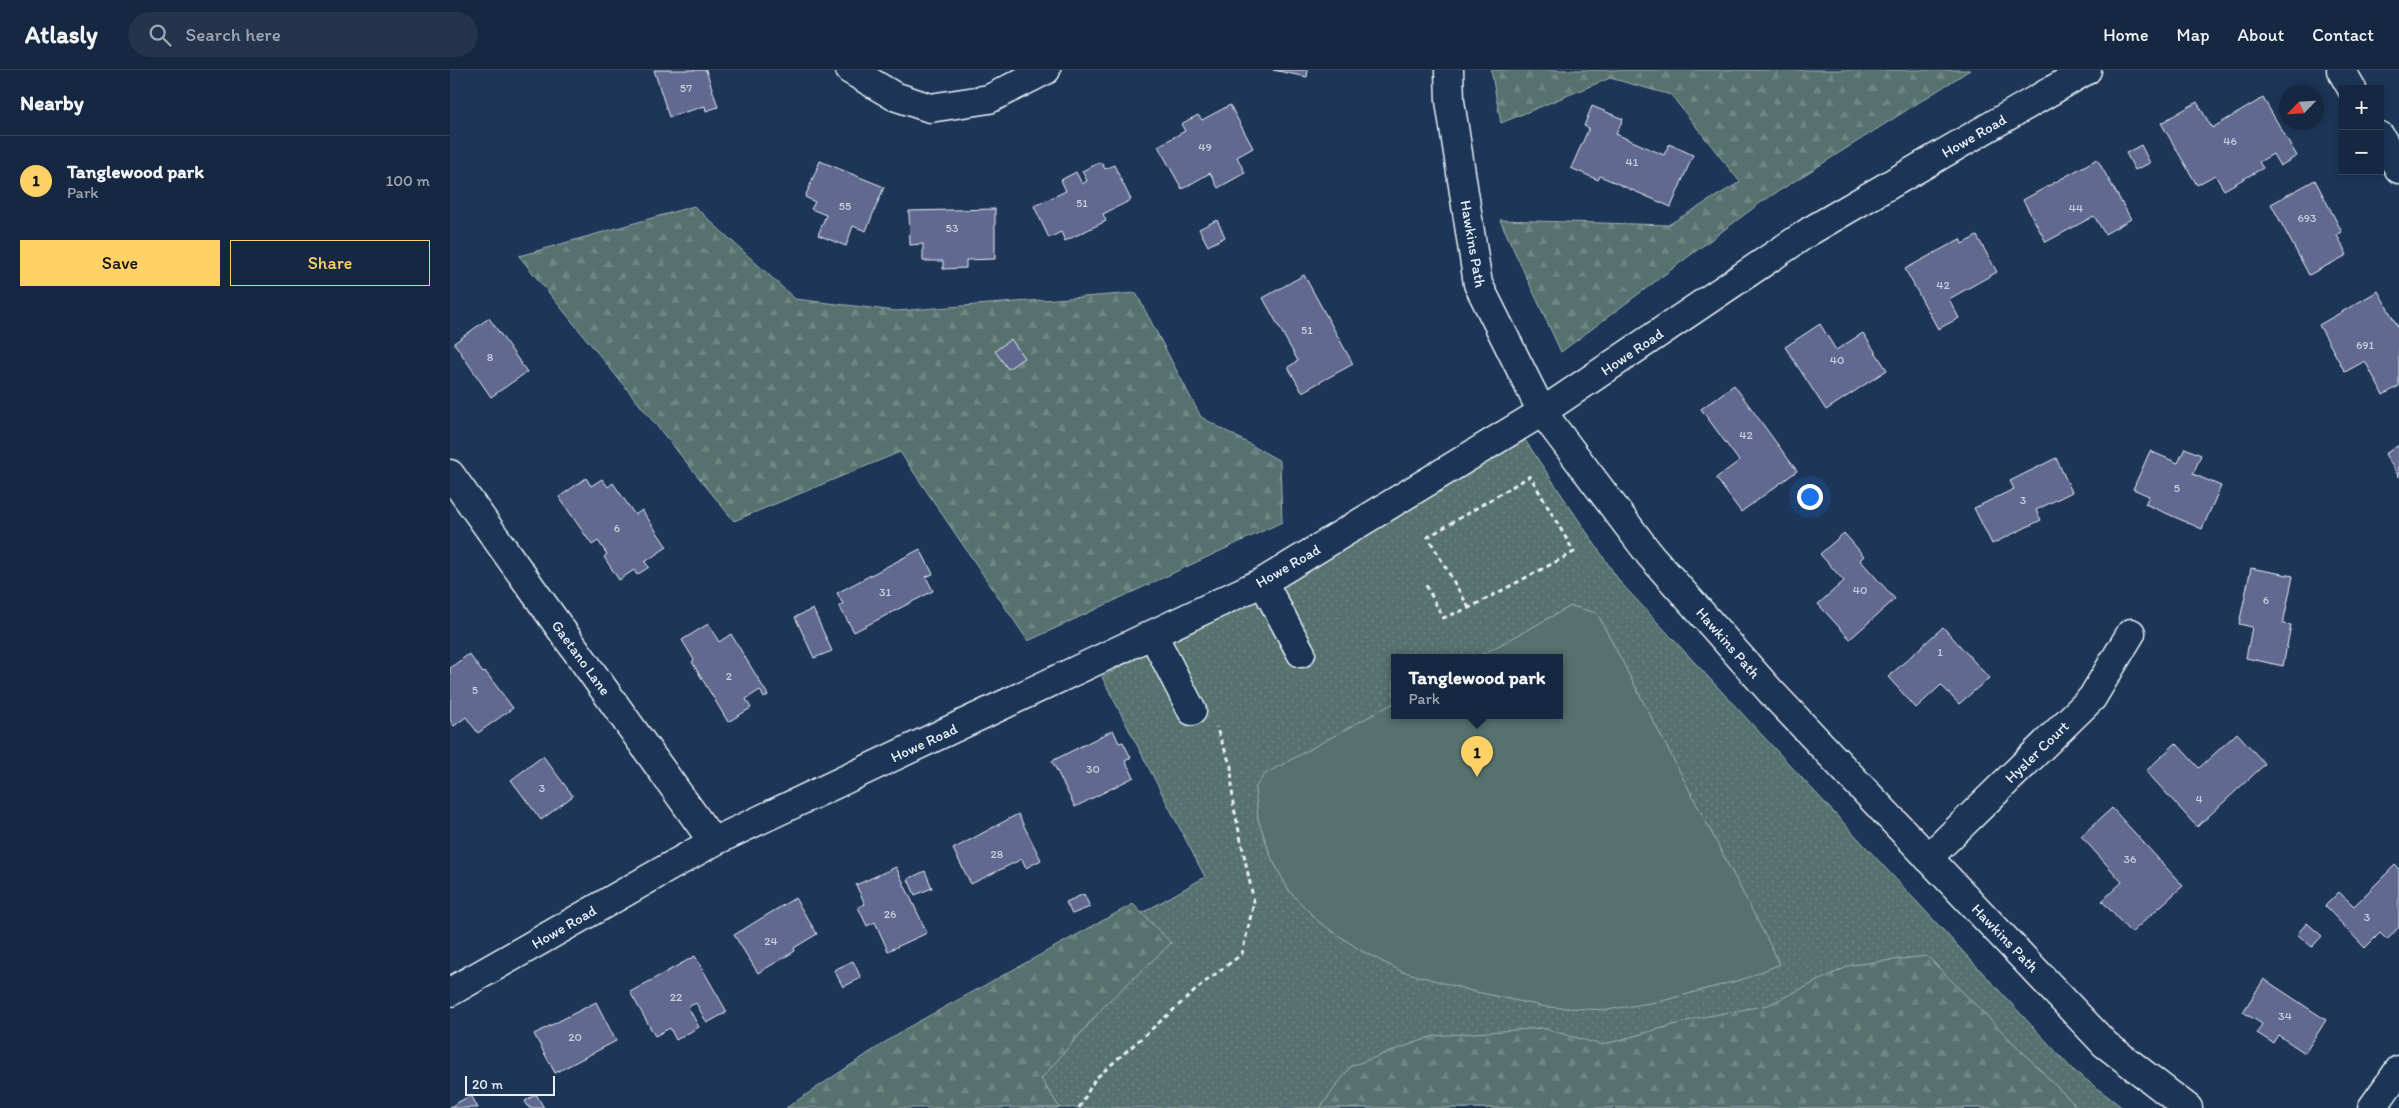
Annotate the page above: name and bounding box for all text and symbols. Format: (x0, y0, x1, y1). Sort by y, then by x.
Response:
search box (128, 12, 478, 57)
text: Atlasly (25, 20, 98, 49)
icon: search (146, 21, 174, 49)
text: Search here (186, 23, 281, 46)
text: Home (2103, 24, 2149, 46)
text: Map (2177, 24, 2210, 46)
text: About (2238, 24, 2284, 46)
text: Contact (2312, 24, 2374, 46)
house number: 57 (680, 81, 692, 95)
north arrow (2279, 85, 2324, 130)
map controls (2339, 85, 2384, 175)
button: + (2339, 85, 2384, 130)
text: Nearby (20, 90, 84, 115)
street label: Howe Road (1939, 110, 2009, 162)
button: − (2339, 130, 2384, 175)
house number: 46 (2223, 134, 2237, 148)
house number: 49 (1198, 140, 1212, 154)
house number: 41 (1626, 155, 1639, 169)
text: Tanglewood park (67, 160, 204, 183)
text: 1 (32, 171, 40, 190)
text: 100 m (386, 171, 430, 190)
text: Park (67, 183, 98, 202)
house number: 51 (1076, 196, 1088, 210)
house number: 55 (839, 199, 851, 213)
street label: Hawkins Path (1456, 199, 1490, 289)
house number: 44 (2069, 201, 2083, 215)
house number: 693 (2297, 211, 2317, 225)
house number: 53 (946, 221, 959, 235)
button: Save (20, 240, 220, 286)
button: Share (230, 240, 430, 286)
house number: 42 (1936, 278, 1950, 292)
house number: 51 (1301, 323, 1313, 337)
street label: Howe Road (1597, 325, 1667, 379)
house number: 691 (2356, 338, 2375, 352)
house number: 8 (487, 350, 494, 364)
house number: 40 (1830, 353, 1844, 367)
house number: 42 (1739, 428, 1753, 442)
house number: 5 (2174, 481, 2180, 495)
your location (1797, 484, 1823, 510)
house number: 3 (2020, 493, 2027, 507)
house number: 6 (614, 521, 620, 535)
street label: Howe Road (1253, 540, 1323, 592)
house number: 40 (1853, 583, 1867, 597)
house number: 31 (879, 585, 891, 599)
house number: 6 (2263, 593, 2269, 607)
street label: Hawkins Path (1692, 604, 1764, 682)
street label: Gaetano Lane (548, 617, 614, 699)
house number: 1 (1937, 645, 1943, 659)
popup (1391, 654, 1563, 719)
text: Tanglewood park (1409, 666, 1545, 689)
house number: 2 (726, 669, 733, 683)
house number: 5 (472, 683, 478, 697)
text: Park (1409, 689, 1440, 708)
street label: Hysler Court (2001, 717, 2073, 787)
street label: Howe Road (888, 720, 960, 766)
pin: 1 (1461, 736, 1493, 777)
house number: 30 (1086, 762, 1100, 776)
house number: 3 (539, 781, 546, 795)
house number: 4 (2195, 792, 2203, 806)
house number: 28 (991, 847, 1004, 861)
house number: 36 (2124, 852, 2136, 866)
street label: Hawkins Path (1968, 900, 2042, 976)
street label: Howe Road (529, 901, 599, 953)
house number: 26 (884, 907, 896, 921)
house number: 3 (2364, 910, 2371, 924)
house number: 24 (764, 934, 778, 948)
house number: 22 (670, 990, 683, 1004)
house number: 34 (2278, 1009, 2292, 1023)
house number: 20 (568, 1030, 582, 1044)
scale bar (465, 1073, 555, 1096)
text: 20 m (472, 1076, 503, 1093)

